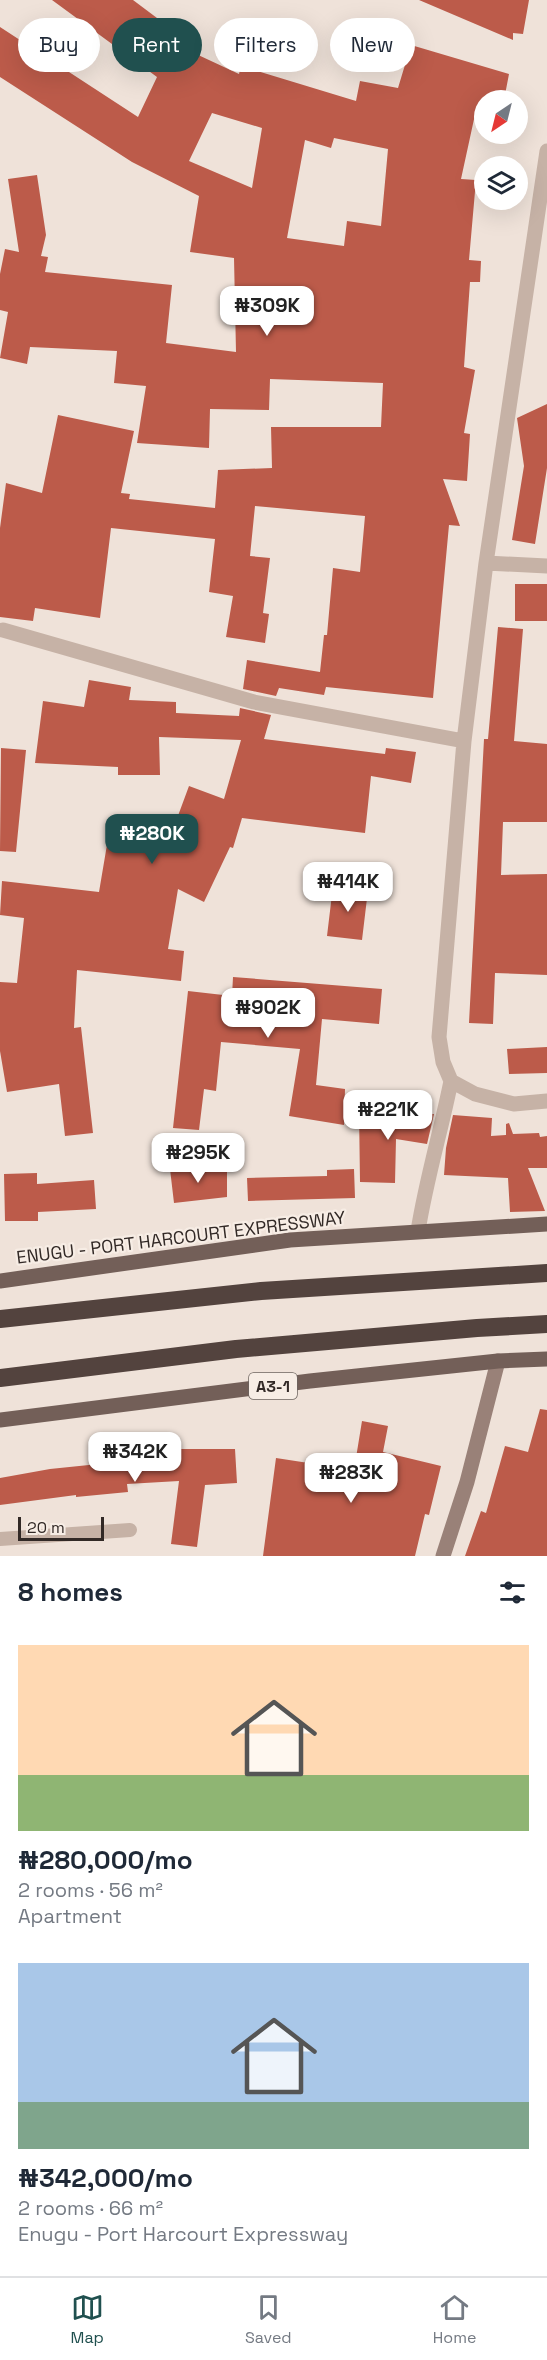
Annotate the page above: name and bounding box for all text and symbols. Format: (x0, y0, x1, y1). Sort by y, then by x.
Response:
chip: Buy (18, 18, 100, 72)
chip: Rent (112, 18, 202, 72)
chip: Filters (214, 18, 318, 72)
chip: New (330, 18, 415, 72)
north arrow (474, 90, 528, 144)
map controls (474, 90, 528, 210)
button: layers (474, 156, 528, 210)
pin: ₦309K (225, 286, 309, 337)
text: ₦309K (234, 292, 300, 318)
pin: ₦280K (110, 814, 194, 865)
text: ₦280K (119, 820, 185, 846)
pin: ₦414K (306, 862, 390, 913)
text: ₦414K (317, 868, 379, 894)
pin: ₦902K (226, 988, 310, 1039)
text: ₦902K (235, 994, 301, 1020)
pin: ₦221K (346, 1090, 430, 1141)
text: ₦221K (357, 1096, 419, 1122)
pin: ₦295K (156, 1133, 240, 1184)
text: ₦295K (166, 1139, 230, 1165)
street label: ENUGU - PORT HARCOURT EXPRESSWAY (15, 1205, 347, 1269)
road number: A3-1 (249, 1373, 297, 1399)
pin: ₦342K (93, 1432, 177, 1483)
text: ₦342K (102, 1438, 168, 1464)
pin: ₦283K (309, 1453, 393, 1504)
text: ₦283K (319, 1459, 383, 1485)
scale bar (18, 1514, 104, 1542)
text: 20 m (27, 1517, 65, 1538)
text: 8 homes (18, 1575, 123, 1609)
icon: filters (496, 1576, 529, 1609)
icon: home (220, 1684, 328, 1792)
text: ₦280,000/mo (18, 1843, 193, 1877)
text: 2 rooms · 56 m² (18, 1877, 163, 1903)
text: Apartment (18, 1903, 122, 1929)
icon: home (220, 2002, 328, 2110)
text: ₦342,000/mo (18, 2161, 193, 2195)
text: 2 rooms · 66 m² (18, 2195, 163, 2221)
text: Enugu - Port Harcourt Expressway (18, 2221, 348, 2247)
tab: Map (71, 2291, 104, 2348)
tab: Saved (245, 2291, 292, 2348)
tab: Home (433, 2291, 476, 2348)

